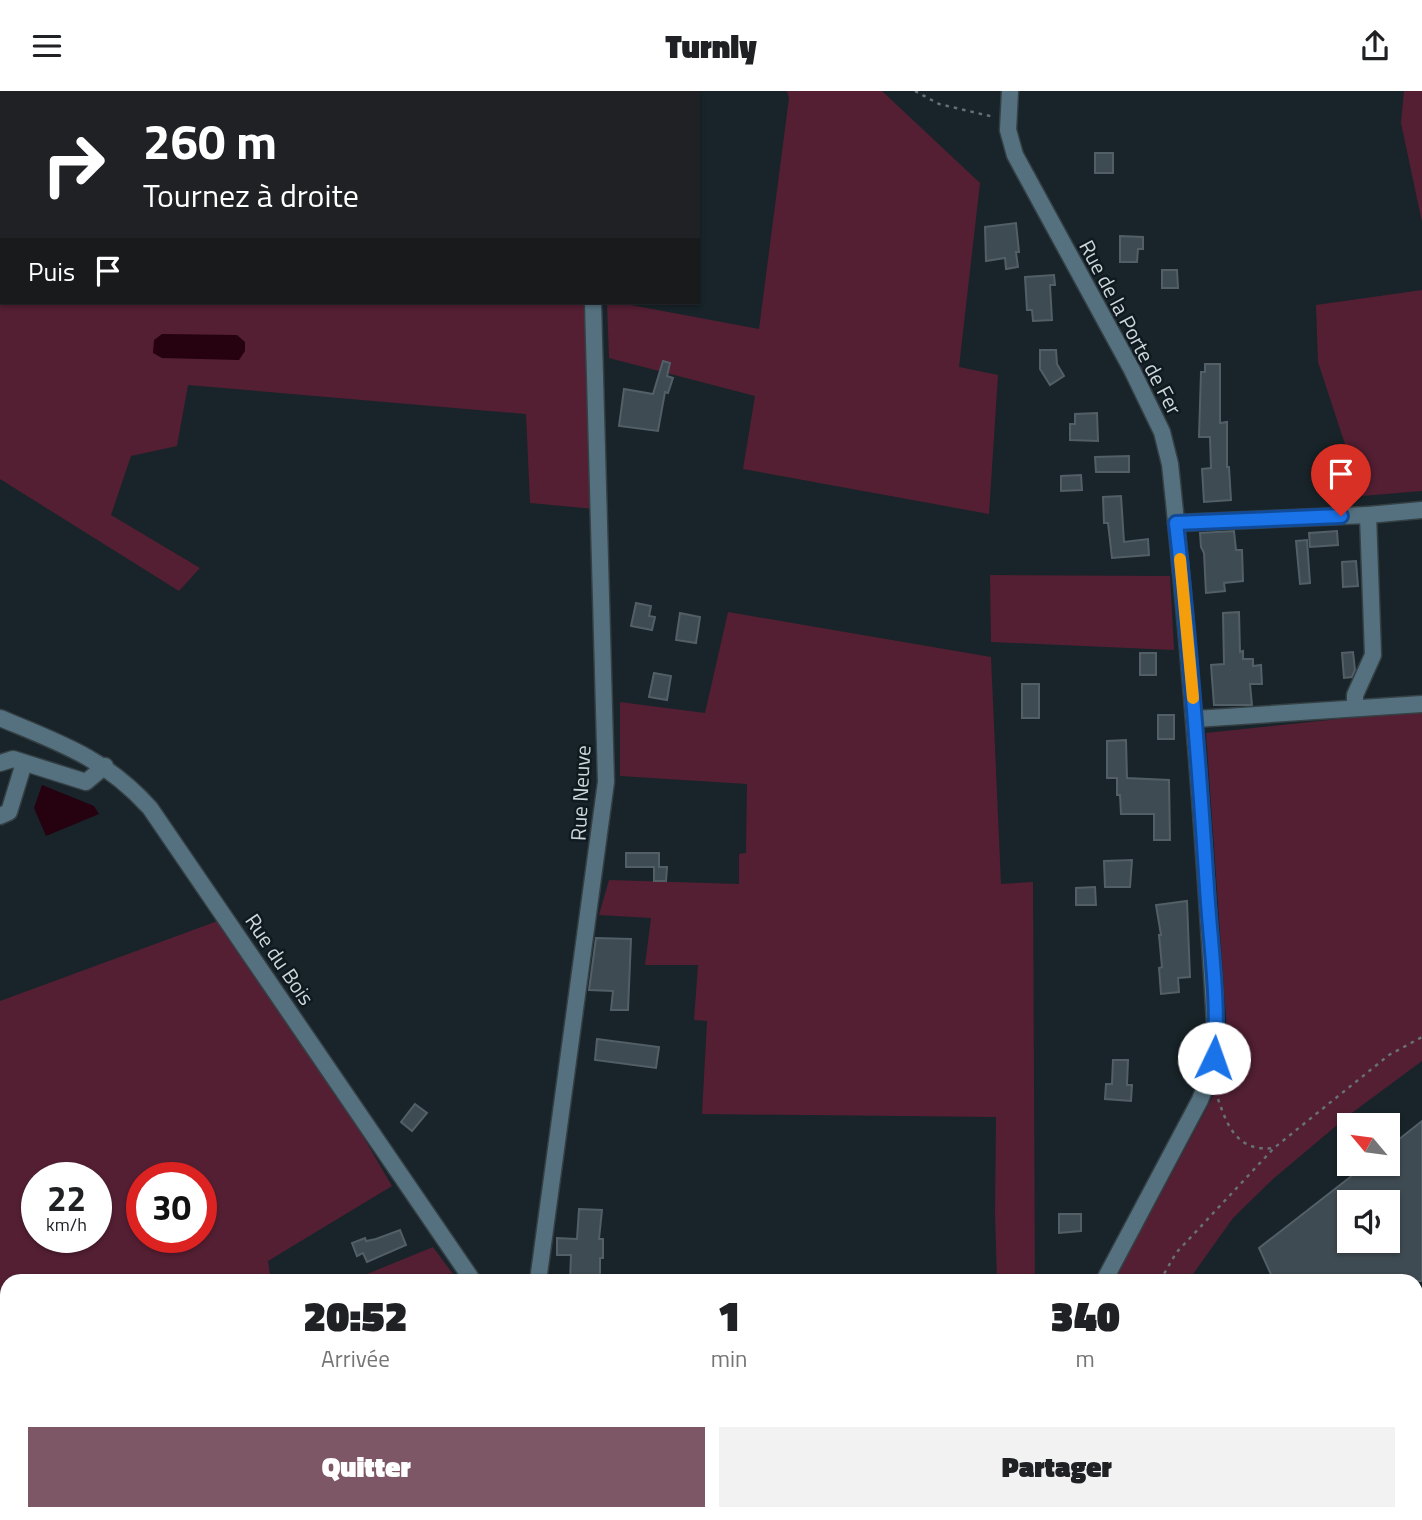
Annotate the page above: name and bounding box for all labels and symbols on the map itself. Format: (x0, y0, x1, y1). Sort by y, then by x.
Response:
street label: Rue de la Porte de Fer (1071, 234, 1191, 420)
pin (1311, 444, 1371, 516)
street label: Rue Neuve (562, 744, 598, 842)
street label: Rue du Bois (238, 907, 322, 1011)
position arrow (1177, 1021, 1251, 1095)
north arrow (1337, 1113, 1400, 1176)
speed limit sign: 30 (126, 1162, 217, 1253)

